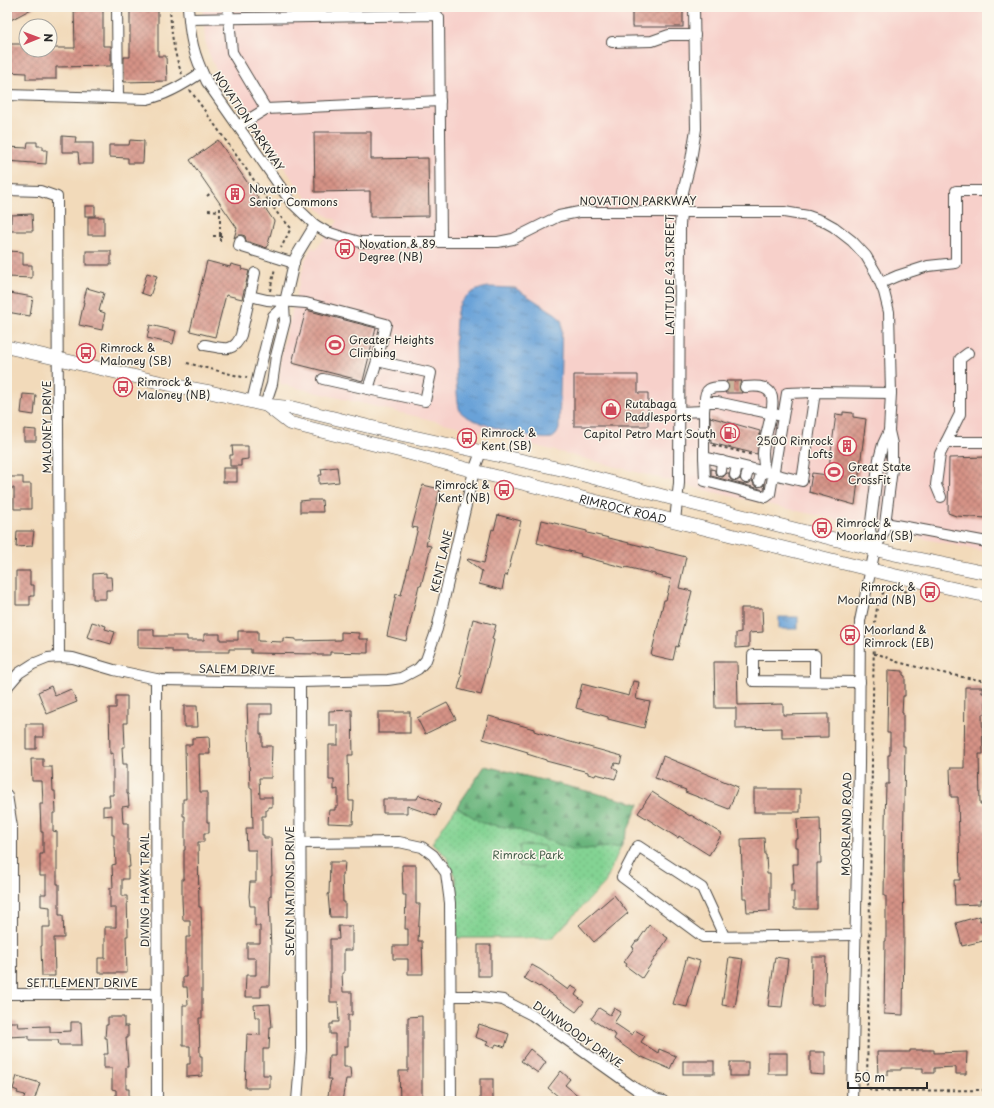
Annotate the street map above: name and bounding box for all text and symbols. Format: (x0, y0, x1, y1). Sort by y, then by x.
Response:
north arrow (18, 18, 58, 58)
text: N (40, 33, 57, 43)
street label: NOVATION PARKWAY (209, 68, 289, 174)
place label: Novation Senior Commons (249, 180, 338, 210)
building icon: Novation Senior Commons (224, 183, 246, 205)
street label: NOVATION PARKWAY (579, 192, 697, 209)
street label: LATITUDE 43 STREET (661, 214, 678, 335)
place label: Novation & 89 Degree (NB) (359, 235, 436, 265)
bus stop icon: Novation & 89 Degree (NB) (334, 238, 356, 260)
place label: Greater Heights Climbing (349, 331, 434, 361)
sports icon: Greater Heights Climbing (324, 334, 346, 356)
place label: Rimrock & Maloney (SB) (100, 339, 171, 369)
bus stop icon: Rimrock & Maloney (SB) (75, 342, 97, 364)
place label: Rimrock & Maloney (NB) (137, 373, 210, 403)
bus stop icon: Rimrock & Maloney (NB) (112, 376, 134, 398)
street label: MALONEY DRIVE (38, 380, 55, 473)
place label: Rutabaga Paddlesports (625, 395, 691, 425)
shop icon: Rutabaga Paddlesports (600, 398, 622, 420)
fuel station icon: Capitol Petro Mart South (719, 422, 741, 444)
place label: Rimrock & Kent (SB) (481, 424, 536, 454)
place label: Capitol Petro Mart South (583, 425, 716, 442)
bus stop icon: Rimrock & Kent (SB) (456, 427, 478, 449)
place label: 2500 Rimrock Lofts (756, 432, 834, 462)
building icon: 2500 Rimrock Lofts (836, 435, 858, 457)
place label: Great State CrossFit (848, 458, 911, 488)
sports icon: Great State CrossFit (823, 461, 845, 483)
place label: Rimrock & Kent (NB) (435, 476, 490, 506)
bus stop icon: Rimrock & Kent (NB) (493, 479, 515, 501)
street label: RIMROCK ROAD (578, 489, 669, 527)
place label: Rimrock & Moorland (SB) (836, 514, 913, 544)
bus stop icon: Rimrock & Moorland (SB) (811, 517, 833, 539)
street label: KENT LANE (425, 528, 457, 594)
place label: Rimrock & Moorland (NB) (837, 578, 916, 608)
bus stop icon: Rimrock & Moorland (NB) (919, 581, 941, 603)
place label: Moorland & Rimrock (EB) (864, 621, 934, 651)
bus stop icon: Moorland & Rimrock (EB) (839, 624, 861, 646)
street label: SALEM DRIVE (199, 660, 275, 678)
street label: MOORLAND ROAD (837, 772, 855, 876)
street label: SEVEN NATIONS DRIVE (281, 826, 298, 956)
street label: DIVING HAWK TRAIL (136, 832, 153, 947)
park label: Rimrock Park (492, 846, 564, 863)
street label: SETTLEMENT DRIVE (26, 974, 138, 991)
street label: DUNWOODY DRIVE (529, 996, 627, 1072)
scale bar (848, 1064, 927, 1090)
text: 50 m (854, 1068, 885, 1086)

